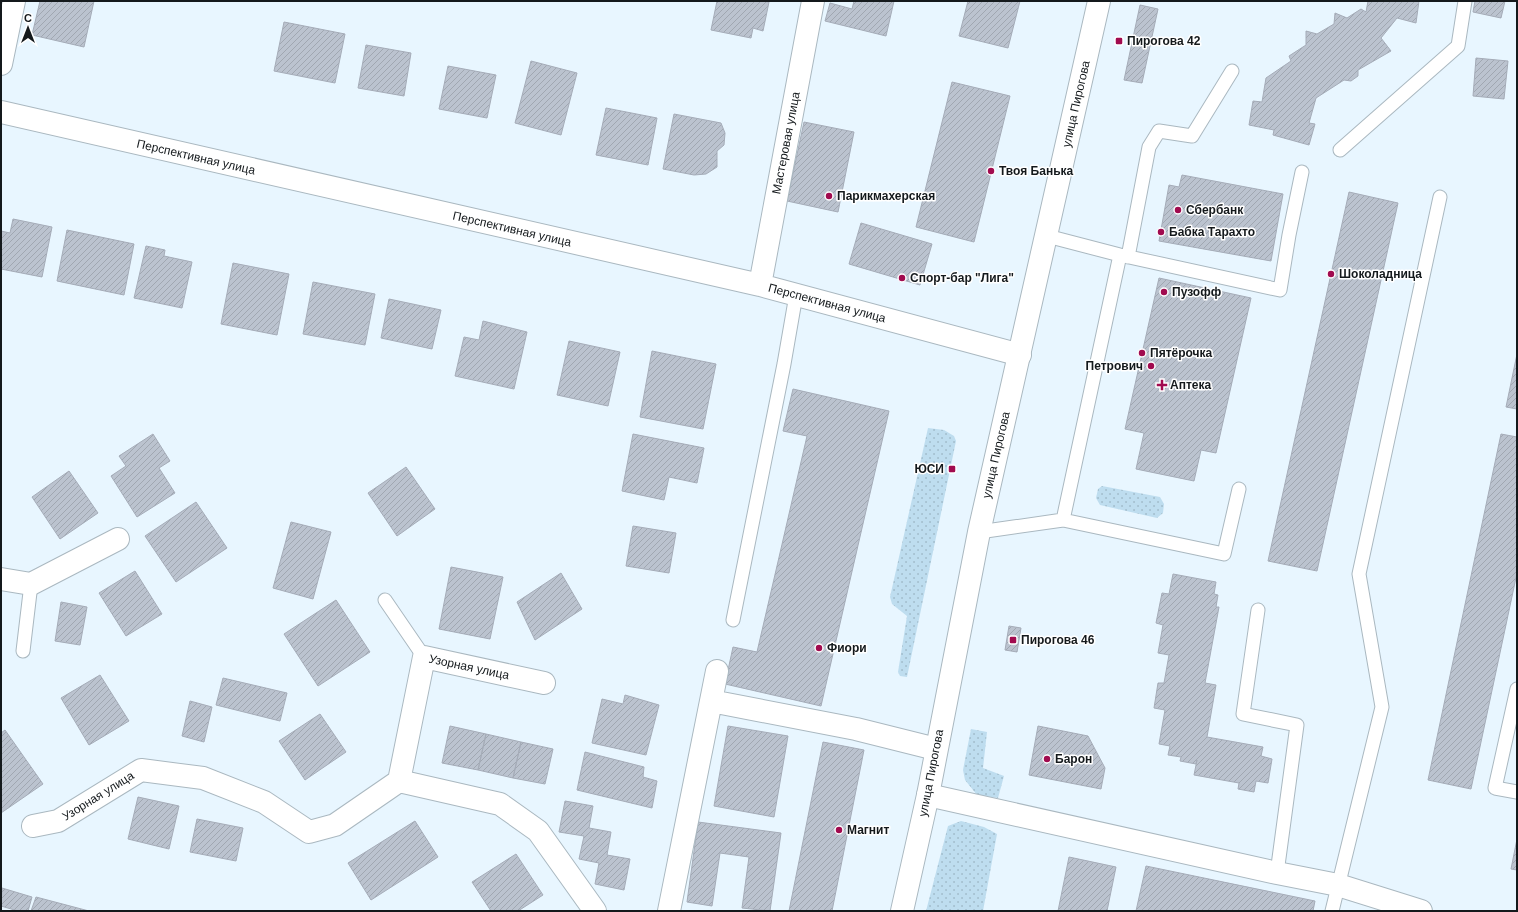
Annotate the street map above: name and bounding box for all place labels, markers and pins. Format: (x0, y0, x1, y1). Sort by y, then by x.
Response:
place label: Пирогова 42 (1127, 34, 1201, 48)
marker: Пирогова 42 (1114, 36, 1124, 46)
place label: Твоя Банька (999, 164, 1074, 178)
marker: Твоя Банька (986, 166, 996, 176)
place label: Парикмахерская (837, 189, 935, 203)
marker: Парикмахерская (824, 191, 834, 201)
place label: Сбербанк (1186, 203, 1244, 217)
marker: Сбербанк (1173, 205, 1183, 215)
place label: Бабка Тарахто (1169, 225, 1255, 239)
marker: Бабка Тарахто (1156, 227, 1166, 237)
place label: Шоколадница (1339, 267, 1422, 281)
marker: Шоколадница (1326, 269, 1336, 279)
place label: Спорт-бар "Лига" (910, 271, 1014, 285)
marker: Спорт-бар "Лига" (897, 273, 907, 283)
place label: Пузофф (1172, 285, 1222, 299)
marker: Пузофф (1159, 287, 1169, 297)
place label: Пятёрочка (1150, 346, 1213, 360)
marker: Пятёрочка (1137, 348, 1147, 358)
place label: Петрович (1086, 359, 1143, 373)
marker: Петрович (1146, 361, 1156, 371)
place label: Аптека (1170, 378, 1211, 392)
marker: Аптека (1157, 380, 1167, 390)
place label: ЮСИ (914, 462, 944, 476)
marker: ЮСИ (947, 464, 957, 474)
place label: Пирогова 46 (1021, 633, 1095, 647)
marker: Пирогова 46 (1008, 635, 1018, 645)
place label: Фиори (827, 641, 867, 655)
marker: Фиори (814, 643, 824, 653)
place label: Барон (1055, 752, 1092, 766)
marker: Барон (1042, 754, 1052, 764)
place label: Магнит (847, 823, 889, 837)
marker: Магнит (834, 825, 844, 835)

